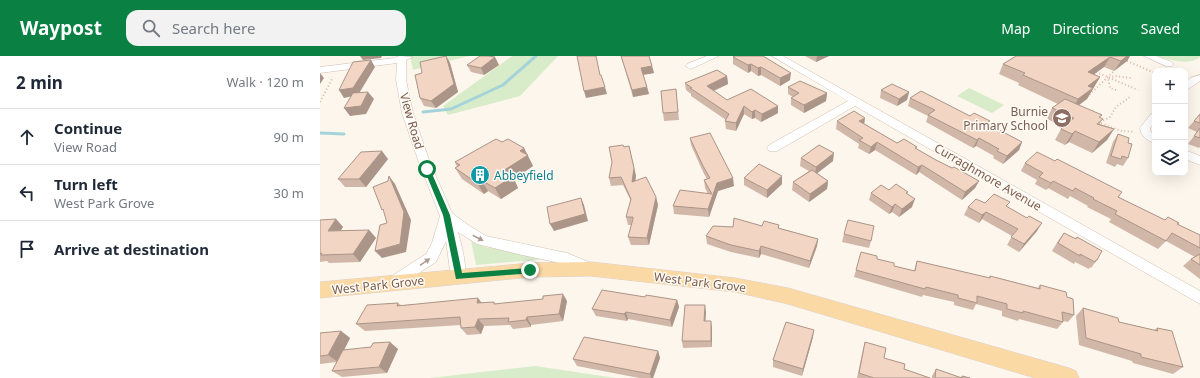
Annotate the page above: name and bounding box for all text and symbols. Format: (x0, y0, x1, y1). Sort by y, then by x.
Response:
search box (126, 10, 406, 46)
text: Waypost (20, 15, 102, 41)
icon: search (140, 17, 162, 39)
text: Search here (172, 18, 255, 38)
text: Map (1001, 19, 1030, 38)
text: Directions (1052, 19, 1119, 38)
text: Saved (1141, 19, 1180, 38)
map controls (1152, 68, 1188, 176)
button: + (1152, 68, 1188, 104)
text: 2 min (16, 71, 63, 94)
text: Walk · 120 m (226, 73, 304, 91)
street label: View Road (396, 91, 428, 151)
place label: Burnie Primary School (963, 103, 1048, 134)
button: − (1152, 104, 1188, 140)
school or university icon: Burnie Primary School (1051, 107, 1073, 129)
text: Continue (54, 118, 122, 138)
icon: ahead (16, 126, 38, 148)
text: 90 m (274, 128, 304, 146)
text: View Road (54, 138, 117, 156)
street label: Curraghmore Avenue (931, 139, 1045, 215)
button: layers (1152, 140, 1188, 176)
route start (418, 160, 436, 178)
building icon: Abbeyfield (469, 164, 491, 186)
place label: Abbeyfield (494, 167, 554, 184)
text: Turn left (54, 174, 118, 194)
icon: left (16, 182, 38, 204)
text: 30 m (274, 184, 304, 202)
text: West Park Grove (54, 194, 154, 212)
one-way arrow (472, 234, 484, 241)
icon: arrive (16, 238, 38, 260)
text: Arrive at destination (54, 239, 209, 259)
one-way arrow (420, 258, 430, 266)
route end (521, 261, 539, 279)
street label: West Park Grove (653, 268, 747, 296)
street label: West Park Grove (331, 272, 425, 298)

